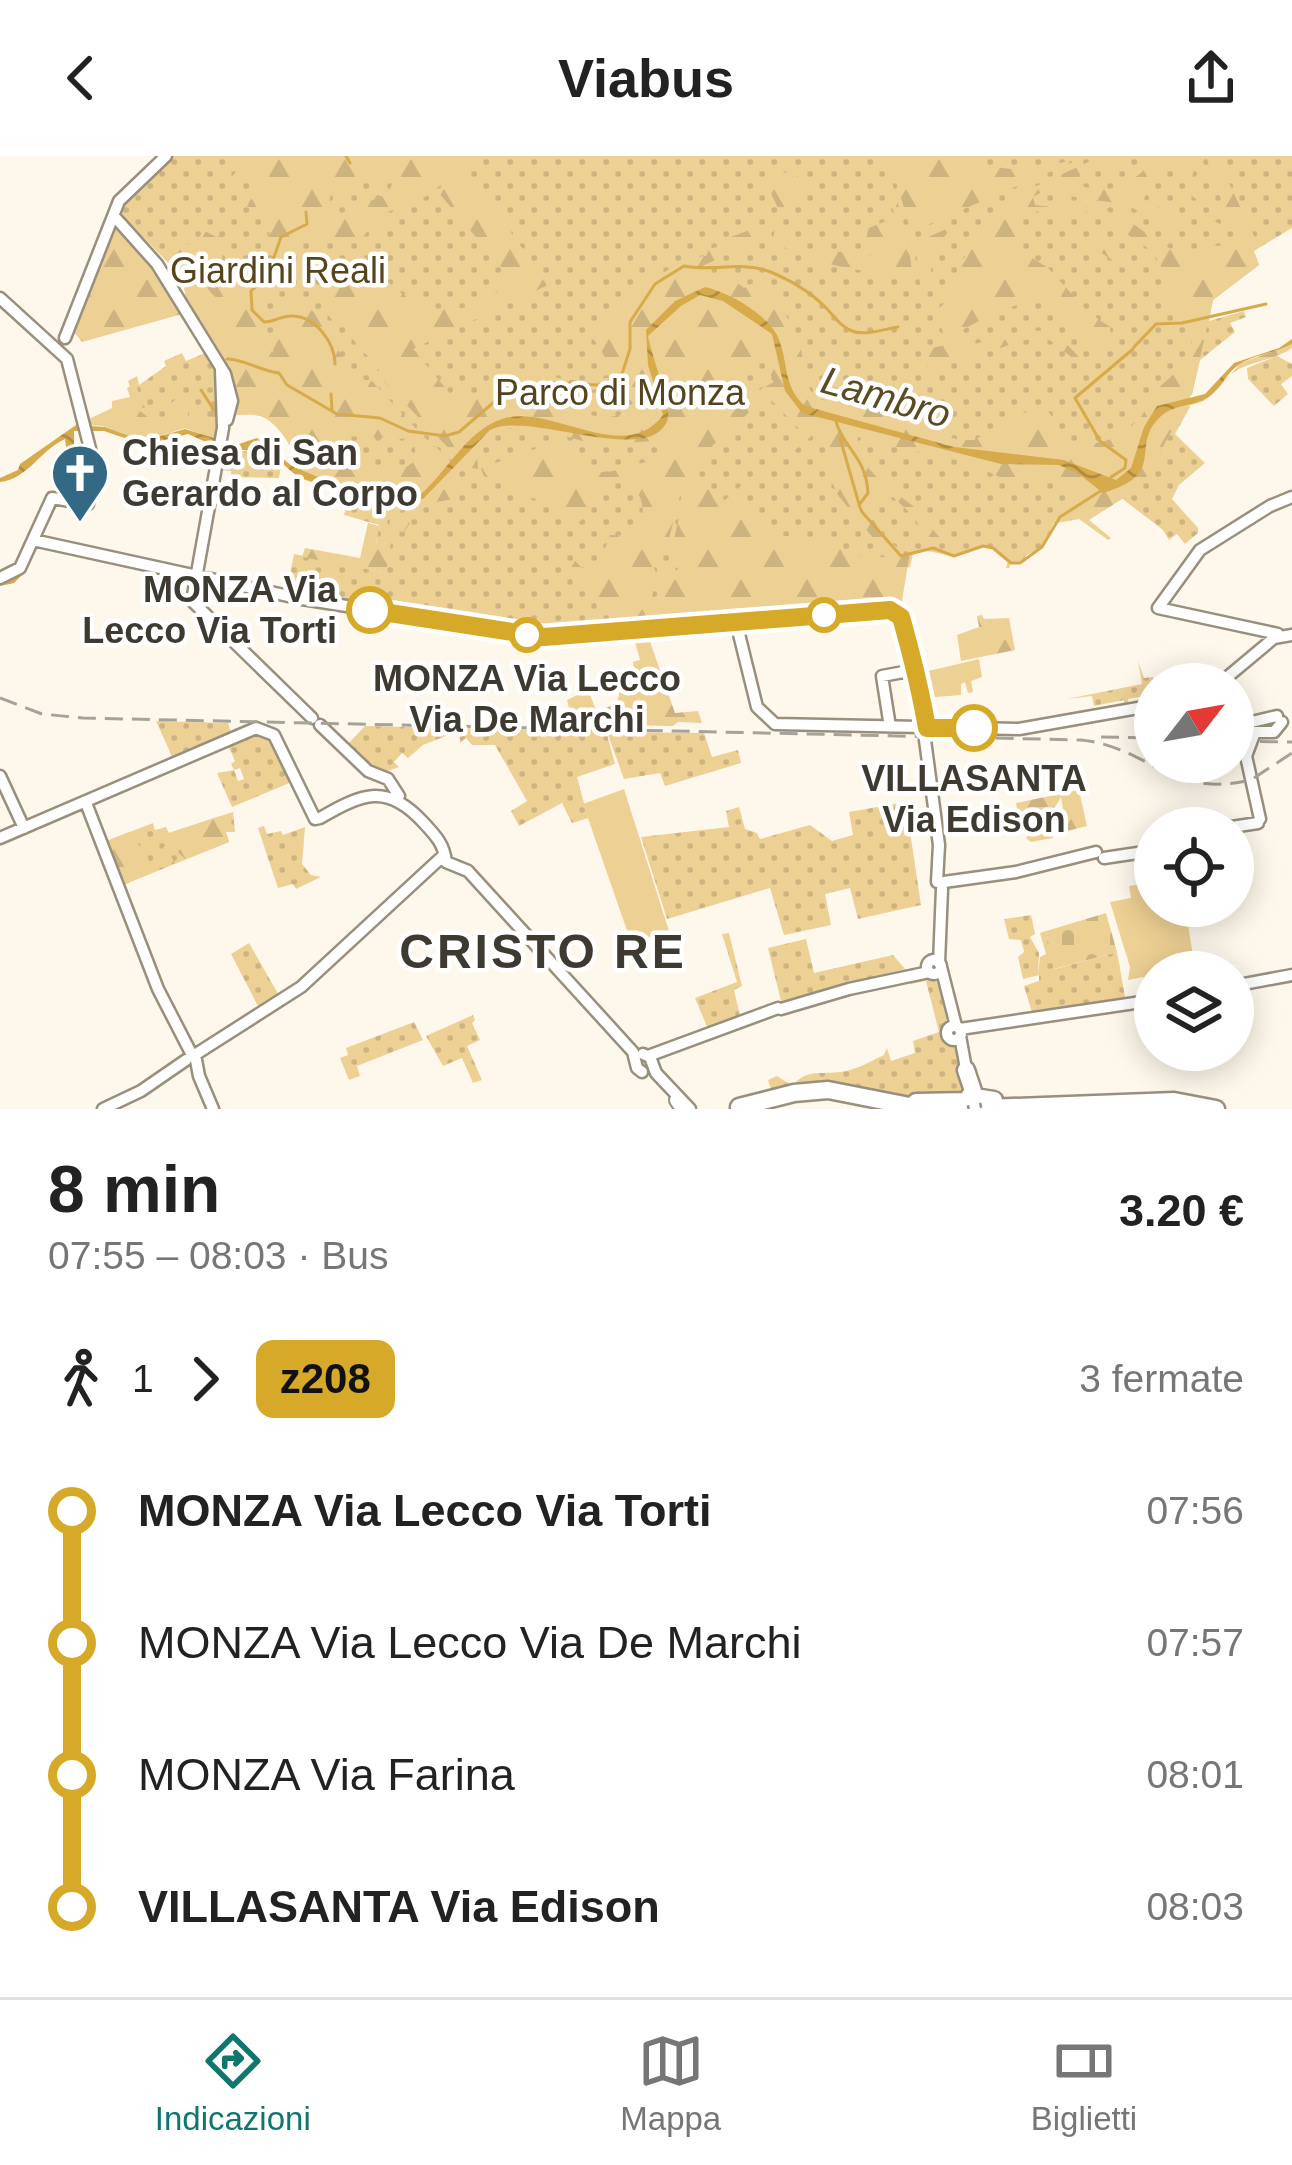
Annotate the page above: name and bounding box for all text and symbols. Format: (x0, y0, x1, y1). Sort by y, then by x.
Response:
icon: back (48, 45, 114, 111)
icon: share (1178, 45, 1244, 111)
text: Viabus (558, 48, 734, 108)
park label: Giardini Reali (170, 250, 386, 291)
water label: Lambro (817, 358, 955, 436)
park label: Parco di Monza (495, 372, 746, 413)
place label: Chiesa di San Gerardo al Corpo (122, 432, 418, 514)
church icon: Chiesa di San Gerardo al Corpo (49, 442, 111, 524)
place label: MONZA Via Lecco Via Torti (82, 569, 338, 651)
marker: MONZA Via Lecco Via Torti (348, 588, 392, 632)
unlabelled marker (808, 599, 840, 631)
marker: MONZA Via Lecco Via De Marchi (511, 619, 543, 651)
place label: MONZA Via Lecco Via De Marchi (373, 658, 681, 740)
north arrow (1134, 663, 1254, 783)
map controls (1134, 663, 1254, 1071)
marker: VILLASANTA Via Edison (952, 706, 996, 750)
place label: VILLASANTA Via Edison (861, 758, 1087, 840)
button: locate (1134, 807, 1254, 927)
district label: CRISTO RE (399, 925, 687, 978)
button: layers (1134, 951, 1254, 1071)
text: 8 min (48, 1152, 220, 1226)
text: 3.20 € (1119, 1185, 1244, 1236)
text: 07:55 – 08:03 · Bus (48, 1234, 388, 1277)
icon: walk (48, 1346, 114, 1412)
icon: forward (172, 1346, 238, 1412)
text: z208 (280, 1355, 371, 1402)
text: 1 (132, 1357, 154, 1400)
text: 3 fermate (1079, 1357, 1244, 1400)
text: MONZA Via Lecco Via Torti (138, 1485, 711, 1536)
text: 07:56 (1146, 1489, 1244, 1532)
text: MONZA Via Lecco Via De Marchi (138, 1617, 802, 1668)
text: 07:57 (1146, 1621, 1244, 1664)
text: MONZA Via Farina (138, 1749, 515, 1800)
text: 08:01 (1146, 1753, 1244, 1796)
text: VILLASANTA Via Edison (138, 1881, 660, 1932)
text: 08:03 (1146, 1885, 1244, 1928)
tab: Indicazioni (155, 2028, 311, 2138)
tab: Mappa (620, 2028, 721, 2138)
tab: Biglietti (1031, 2028, 1137, 2138)

